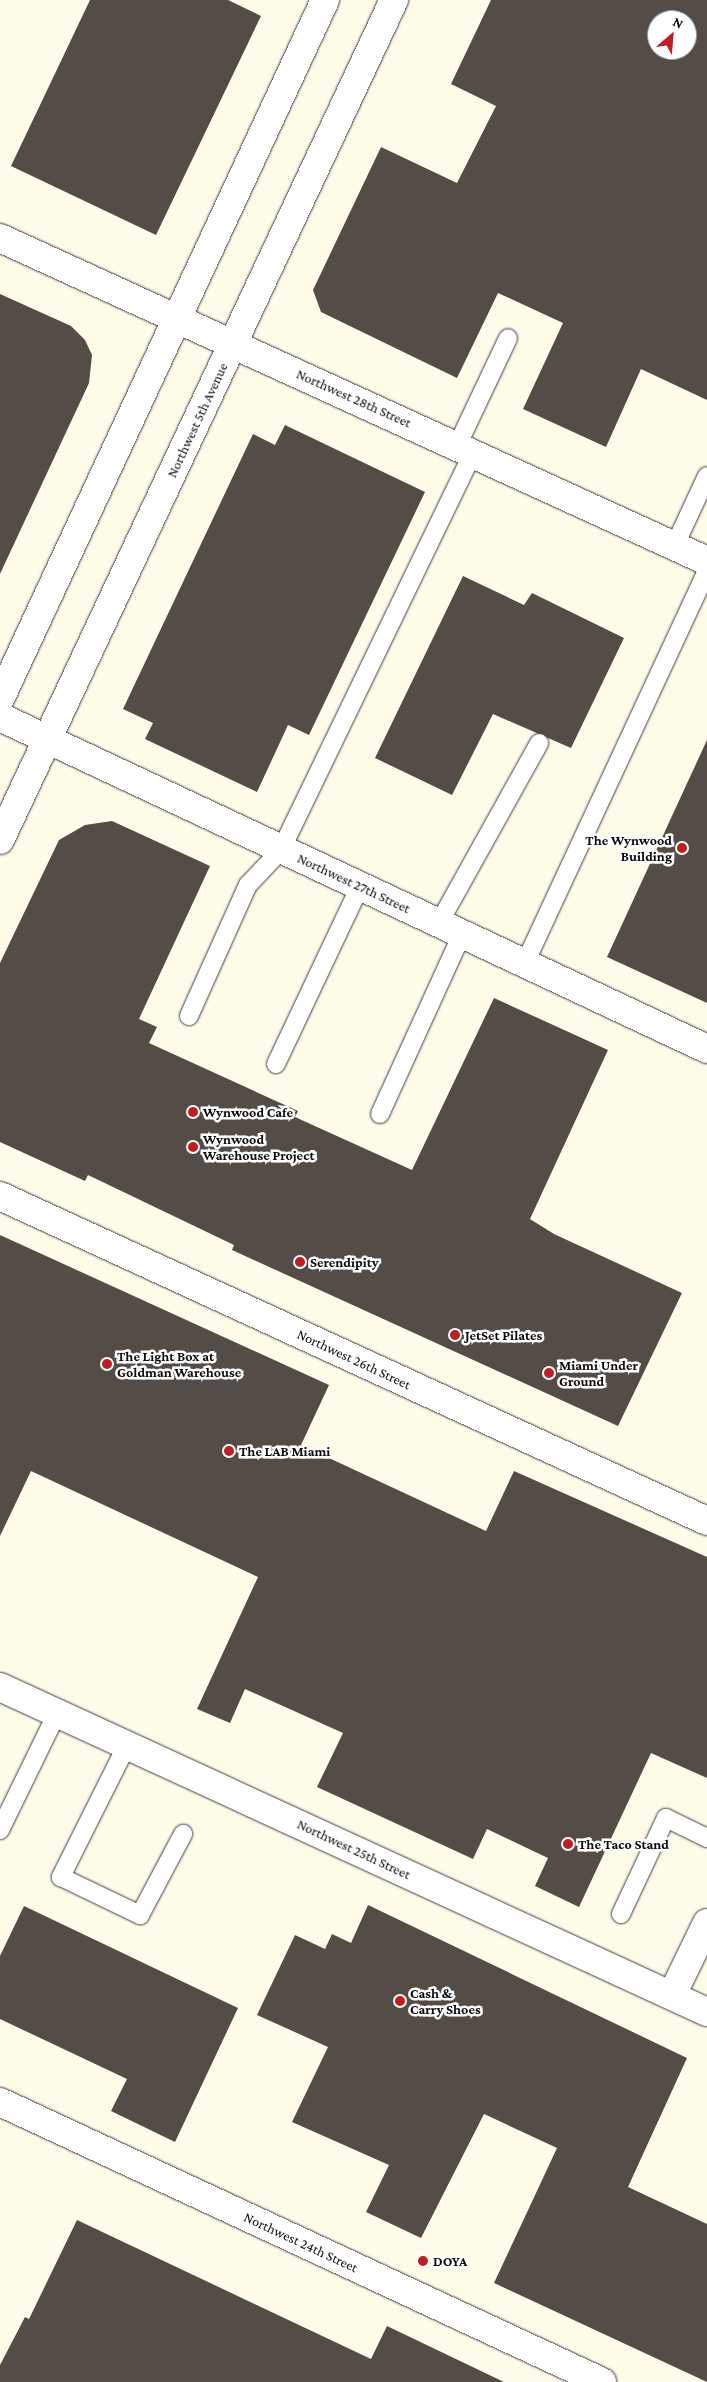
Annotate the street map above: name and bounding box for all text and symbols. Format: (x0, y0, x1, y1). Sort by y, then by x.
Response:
north arrow (647, 10, 697, 60)
text: N (670, 13, 686, 32)
street label: Northwest 5th Avenue (163, 360, 231, 480)
street label: Northwest 28th Street (294, 365, 414, 431)
place label: The Wynwood Building (585, 832, 672, 864)
marker: The Wynwood Building (676, 842, 688, 854)
street label: Northwest 27th Street (295, 849, 413, 917)
place label: Wynwood Cafe (203, 1104, 293, 1120)
marker: Wynwood Cafe (187, 1106, 199, 1118)
place label: Wynwood Warehouse Project (203, 1131, 314, 1164)
marker: Wynwood Warehouse Project (187, 1141, 199, 1153)
place label: Serendipity (310, 1254, 378, 1270)
marker: Serendipity (294, 1256, 306, 1268)
street label: Northwest 26th Street (294, 1325, 414, 1393)
place label: JetSet Pilates (465, 1327, 542, 1343)
marker: JetSet Pilates (449, 1329, 461, 1341)
place label: The Light Box at Goldman Warehouse (117, 1348, 241, 1380)
place label: Miami Under Ground (559, 1357, 638, 1390)
marker: The Light Box at Goldman Warehouse (101, 1358, 113, 1370)
marker: Miami Under Ground (543, 1367, 555, 1379)
place label: The LAB Miami (239, 1443, 330, 1459)
marker: The LAB Miami (223, 1445, 235, 1457)
street label: Northwest 25th Street (295, 1815, 413, 1883)
place label: The Taco Stand (578, 1836, 669, 1852)
marker: The Taco Stand (562, 1838, 574, 1850)
place label: Cash & Carry Shoes (410, 1985, 481, 2018)
marker: Cash & Carry Shoes (394, 1995, 406, 2007)
street label: Northwest 24th Street (241, 2208, 361, 2276)
place label: DOYA (433, 2253, 467, 2269)
marker: DOYA (417, 2255, 429, 2267)

